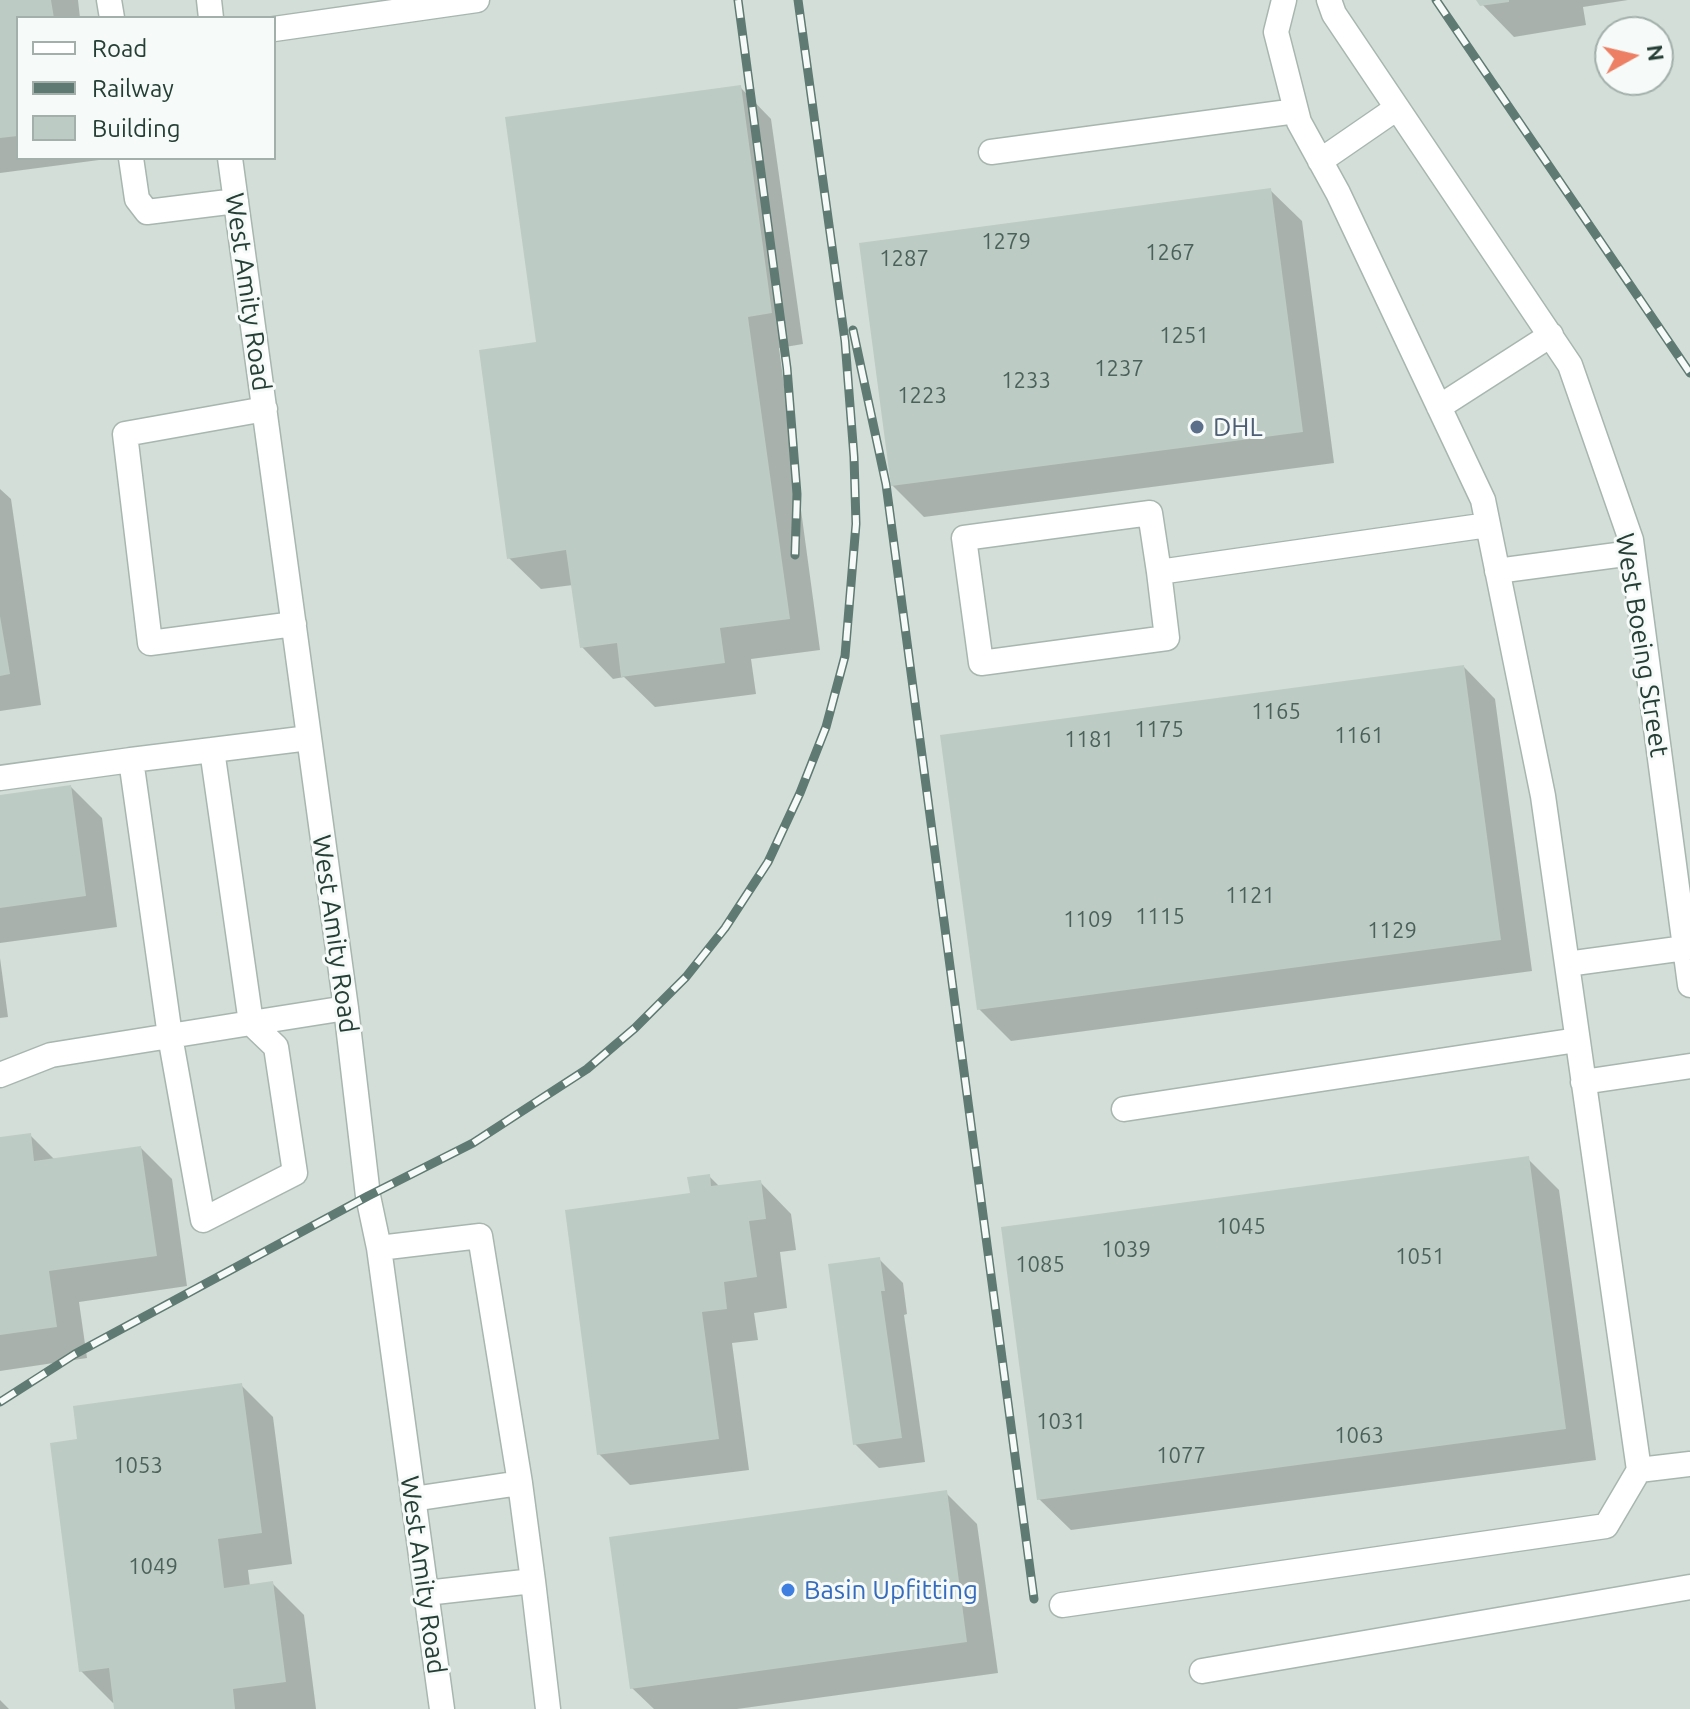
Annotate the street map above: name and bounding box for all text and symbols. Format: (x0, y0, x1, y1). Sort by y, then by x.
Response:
legend (16, 16, 276, 160)
north arrow (1594, 16, 1674, 96)
text: Road (92, 35, 147, 62)
text: N (1643, 43, 1670, 63)
text: Railway (92, 75, 174, 102)
text: Building (92, 115, 180, 142)
street label: West Amity Road (219, 191, 277, 393)
house number: 1279 (981, 229, 1031, 255)
house number: 1267 (1145, 240, 1195, 266)
house number: 1287 (879, 246, 929, 272)
house number: 1251 (1159, 323, 1209, 349)
house number: 1237 (1094, 356, 1144, 382)
house number: 1233 (1001, 368, 1051, 394)
house number: 1223 (897, 383, 947, 409)
place label: DHL (1213, 411, 1263, 443)
marker: DHL (1188, 418, 1206, 436)
street label: West Boeing Street (1609, 531, 1675, 759)
house number: 1165 (1251, 699, 1301, 725)
house number: 1175 (1134, 717, 1184, 743)
house number: 1161 (1334, 723, 1384, 749)
house number: 1181 (1064, 727, 1114, 753)
street label: West Amity Road (306, 833, 364, 1035)
house number: 1121 (1225, 883, 1275, 909)
house number: 1115 (1135, 904, 1185, 930)
house number: 1109 (1063, 907, 1113, 933)
house number: 1129 (1367, 918, 1417, 944)
house number: 1045 (1216, 1214, 1266, 1240)
house number: 1039 (1101, 1237, 1151, 1263)
house number: 1051 (1395, 1244, 1445, 1270)
house number: 1085 (1015, 1252, 1065, 1278)
house number: 1031 (1036, 1409, 1086, 1435)
house number: 1063 (1334, 1423, 1384, 1449)
house number: 1077 (1156, 1443, 1206, 1469)
house number: 1053 (113, 1453, 163, 1479)
street label: West Amity Road (394, 1474, 452, 1676)
house number: 1049 (128, 1554, 178, 1580)
place label: Basin Upfitting (804, 1574, 978, 1606)
marker: Basin Upfitting (779, 1581, 797, 1599)

